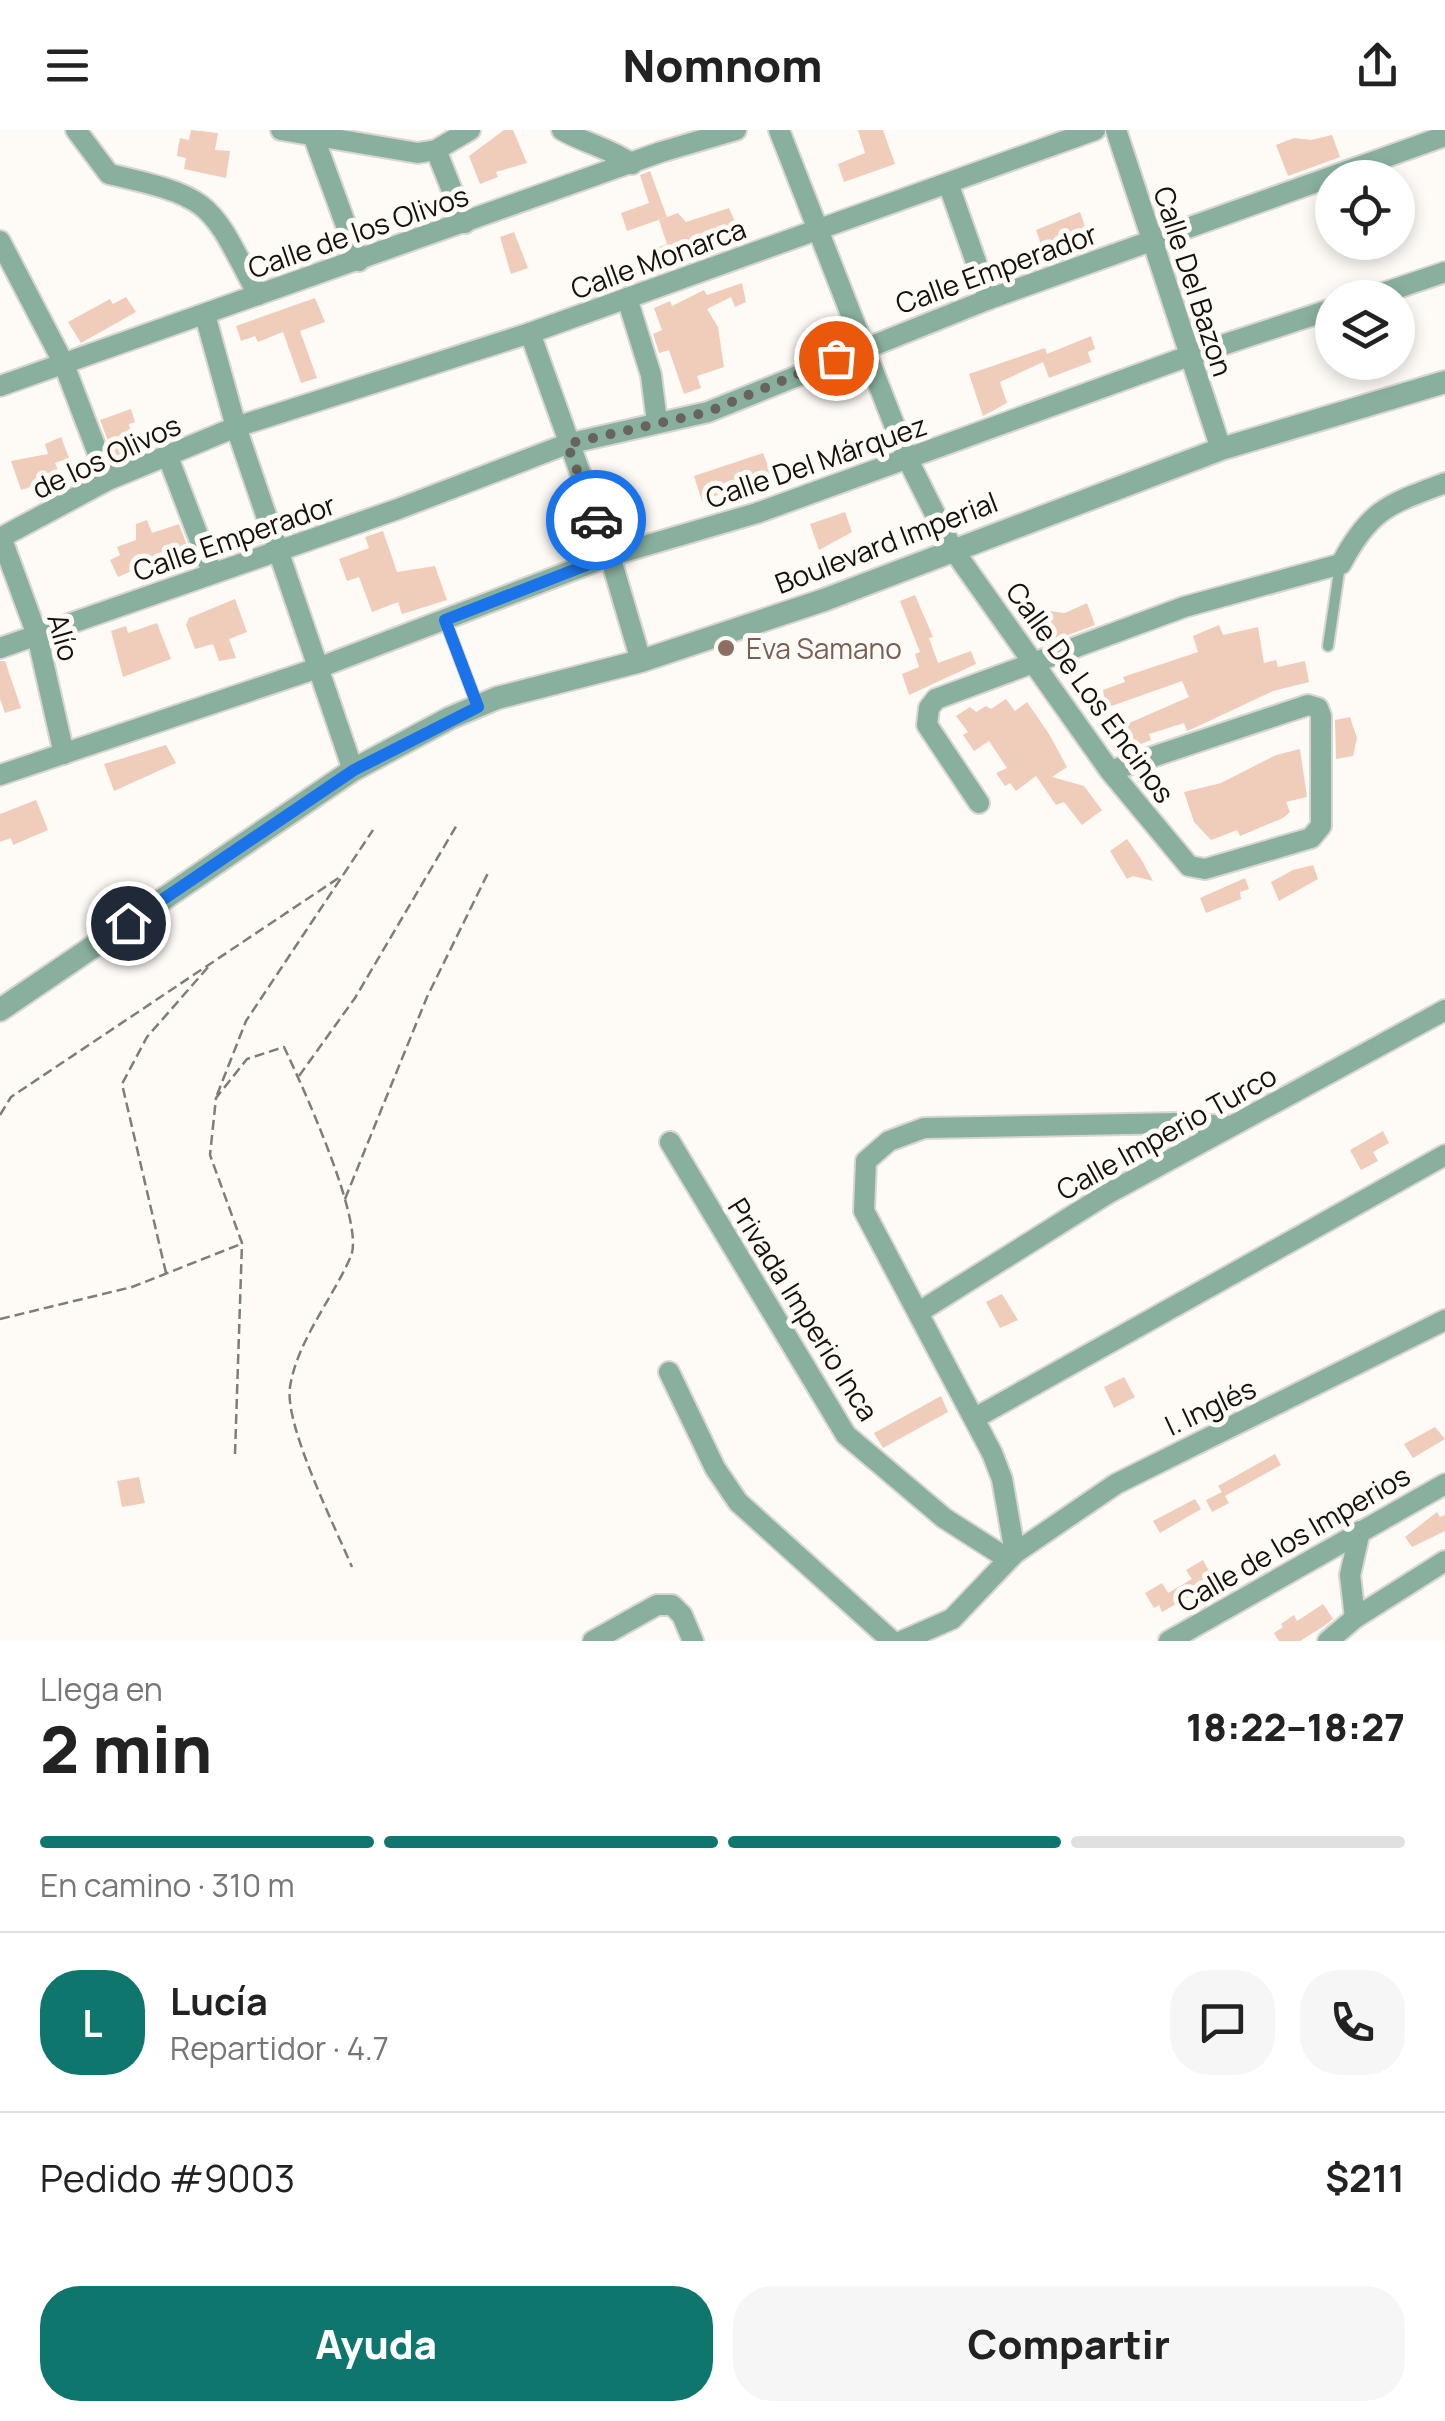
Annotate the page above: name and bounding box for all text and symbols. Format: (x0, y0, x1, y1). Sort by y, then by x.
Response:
text: Nomnom (623, 34, 822, 96)
icon: menu (40, 38, 95, 93)
icon: share (1350, 38, 1405, 93)
map controls (1315, 160, 1415, 380)
button: locate (1315, 160, 1415, 260)
street label: Calle de los Olivos (243, 176, 473, 286)
street label: Calle Del Bazon (1145, 181, 1243, 381)
street label: Calle Monarca (565, 209, 751, 307)
street label: Calle Emperador (890, 214, 1102, 322)
button: layers (1315, 280, 1415, 380)
pin (794, 316, 879, 401)
icon: bag (809, 331, 864, 386)
street label: de los Olivos (25, 405, 187, 507)
street label: Calle Del Márquez (700, 405, 932, 517)
courier (546, 470, 646, 570)
street label: Boulevard Imperial (769, 482, 1003, 602)
street label: Calle Emperador (128, 485, 340, 589)
icon: car (569, 493, 624, 548)
street label: Calle De Los Encinos (998, 574, 1184, 810)
street label: Alío (39, 609, 89, 665)
place label: Eva Samano (746, 629, 902, 667)
marker: Eva Samano (715, 637, 737, 659)
pin (86, 881, 171, 966)
icon: home (101, 896, 156, 951)
street label: Calle Imperio Turco (1049, 1056, 1283, 1208)
street label: Privada Imperio Inca (720, 1190, 888, 1428)
street label: I. Inglés (1158, 1368, 1262, 1444)
street label: Calle de los Imperios (1169, 1456, 1417, 1620)
text: Llega en (40, 1667, 163, 1711)
text: 18:22–18:27 (1186, 1700, 1405, 1752)
text: 2 min (40, 1704, 212, 1793)
text: En camino · 310 m (40, 1863, 295, 1907)
button: chat (1170, 1970, 1275, 2075)
button: phone (1300, 1970, 1405, 2075)
text: Lucía (170, 1974, 268, 2026)
text: L (82, 1996, 103, 2048)
text: Repartidor · 4.7 (170, 2026, 389, 2070)
text: Pedido #9003 (40, 2151, 295, 2203)
text: $211 (1325, 2151, 1405, 2203)
button: Ayuda (40, 2286, 713, 2401)
button: Compartir (733, 2286, 1405, 2401)

